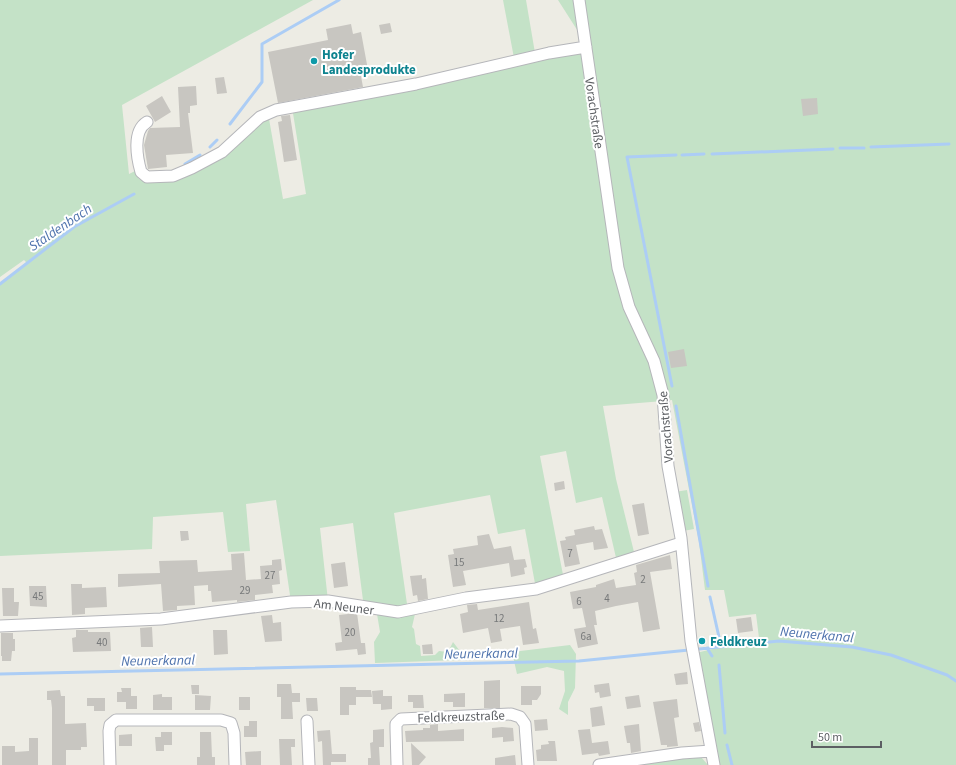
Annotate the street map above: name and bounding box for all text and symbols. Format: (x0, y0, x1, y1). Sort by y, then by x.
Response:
place label: Hofer Landesprodukte (322, 46, 416, 79)
marker: Hofer Landesprodukte (309, 56, 319, 66)
street label: Vorachstraße (580, 76, 608, 150)
water label: Staldenbach (25, 199, 96, 256)
street label: Vorachstraße (654, 390, 678, 463)
house number: 7 (567, 546, 573, 561)
house number: 15 (454, 555, 464, 570)
house number: 27 (265, 568, 275, 583)
house number: 2 (640, 572, 646, 587)
house number: 29 (240, 583, 250, 598)
house number: 45 (33, 589, 43, 604)
house number: 4 (604, 591, 610, 606)
street label: Am Neuner (313, 594, 375, 620)
house number: 6 (576, 594, 582, 609)
house number: 12 (494, 611, 504, 626)
water label: Neunerkanal (779, 622, 855, 648)
house number: 20 (345, 625, 355, 640)
house number: 6a (580, 629, 592, 644)
place label: Feldkreuz (710, 633, 767, 651)
house number: 40 (97, 635, 107, 650)
marker: Feldkreuz (697, 636, 707, 646)
water label: Neunerkanal (444, 643, 519, 665)
water label: Neunerkanal (121, 650, 196, 672)
street label: Feldkreuzstraße (417, 706, 505, 728)
scale bar (812, 723, 881, 749)
text: 50 m (818, 729, 842, 746)

